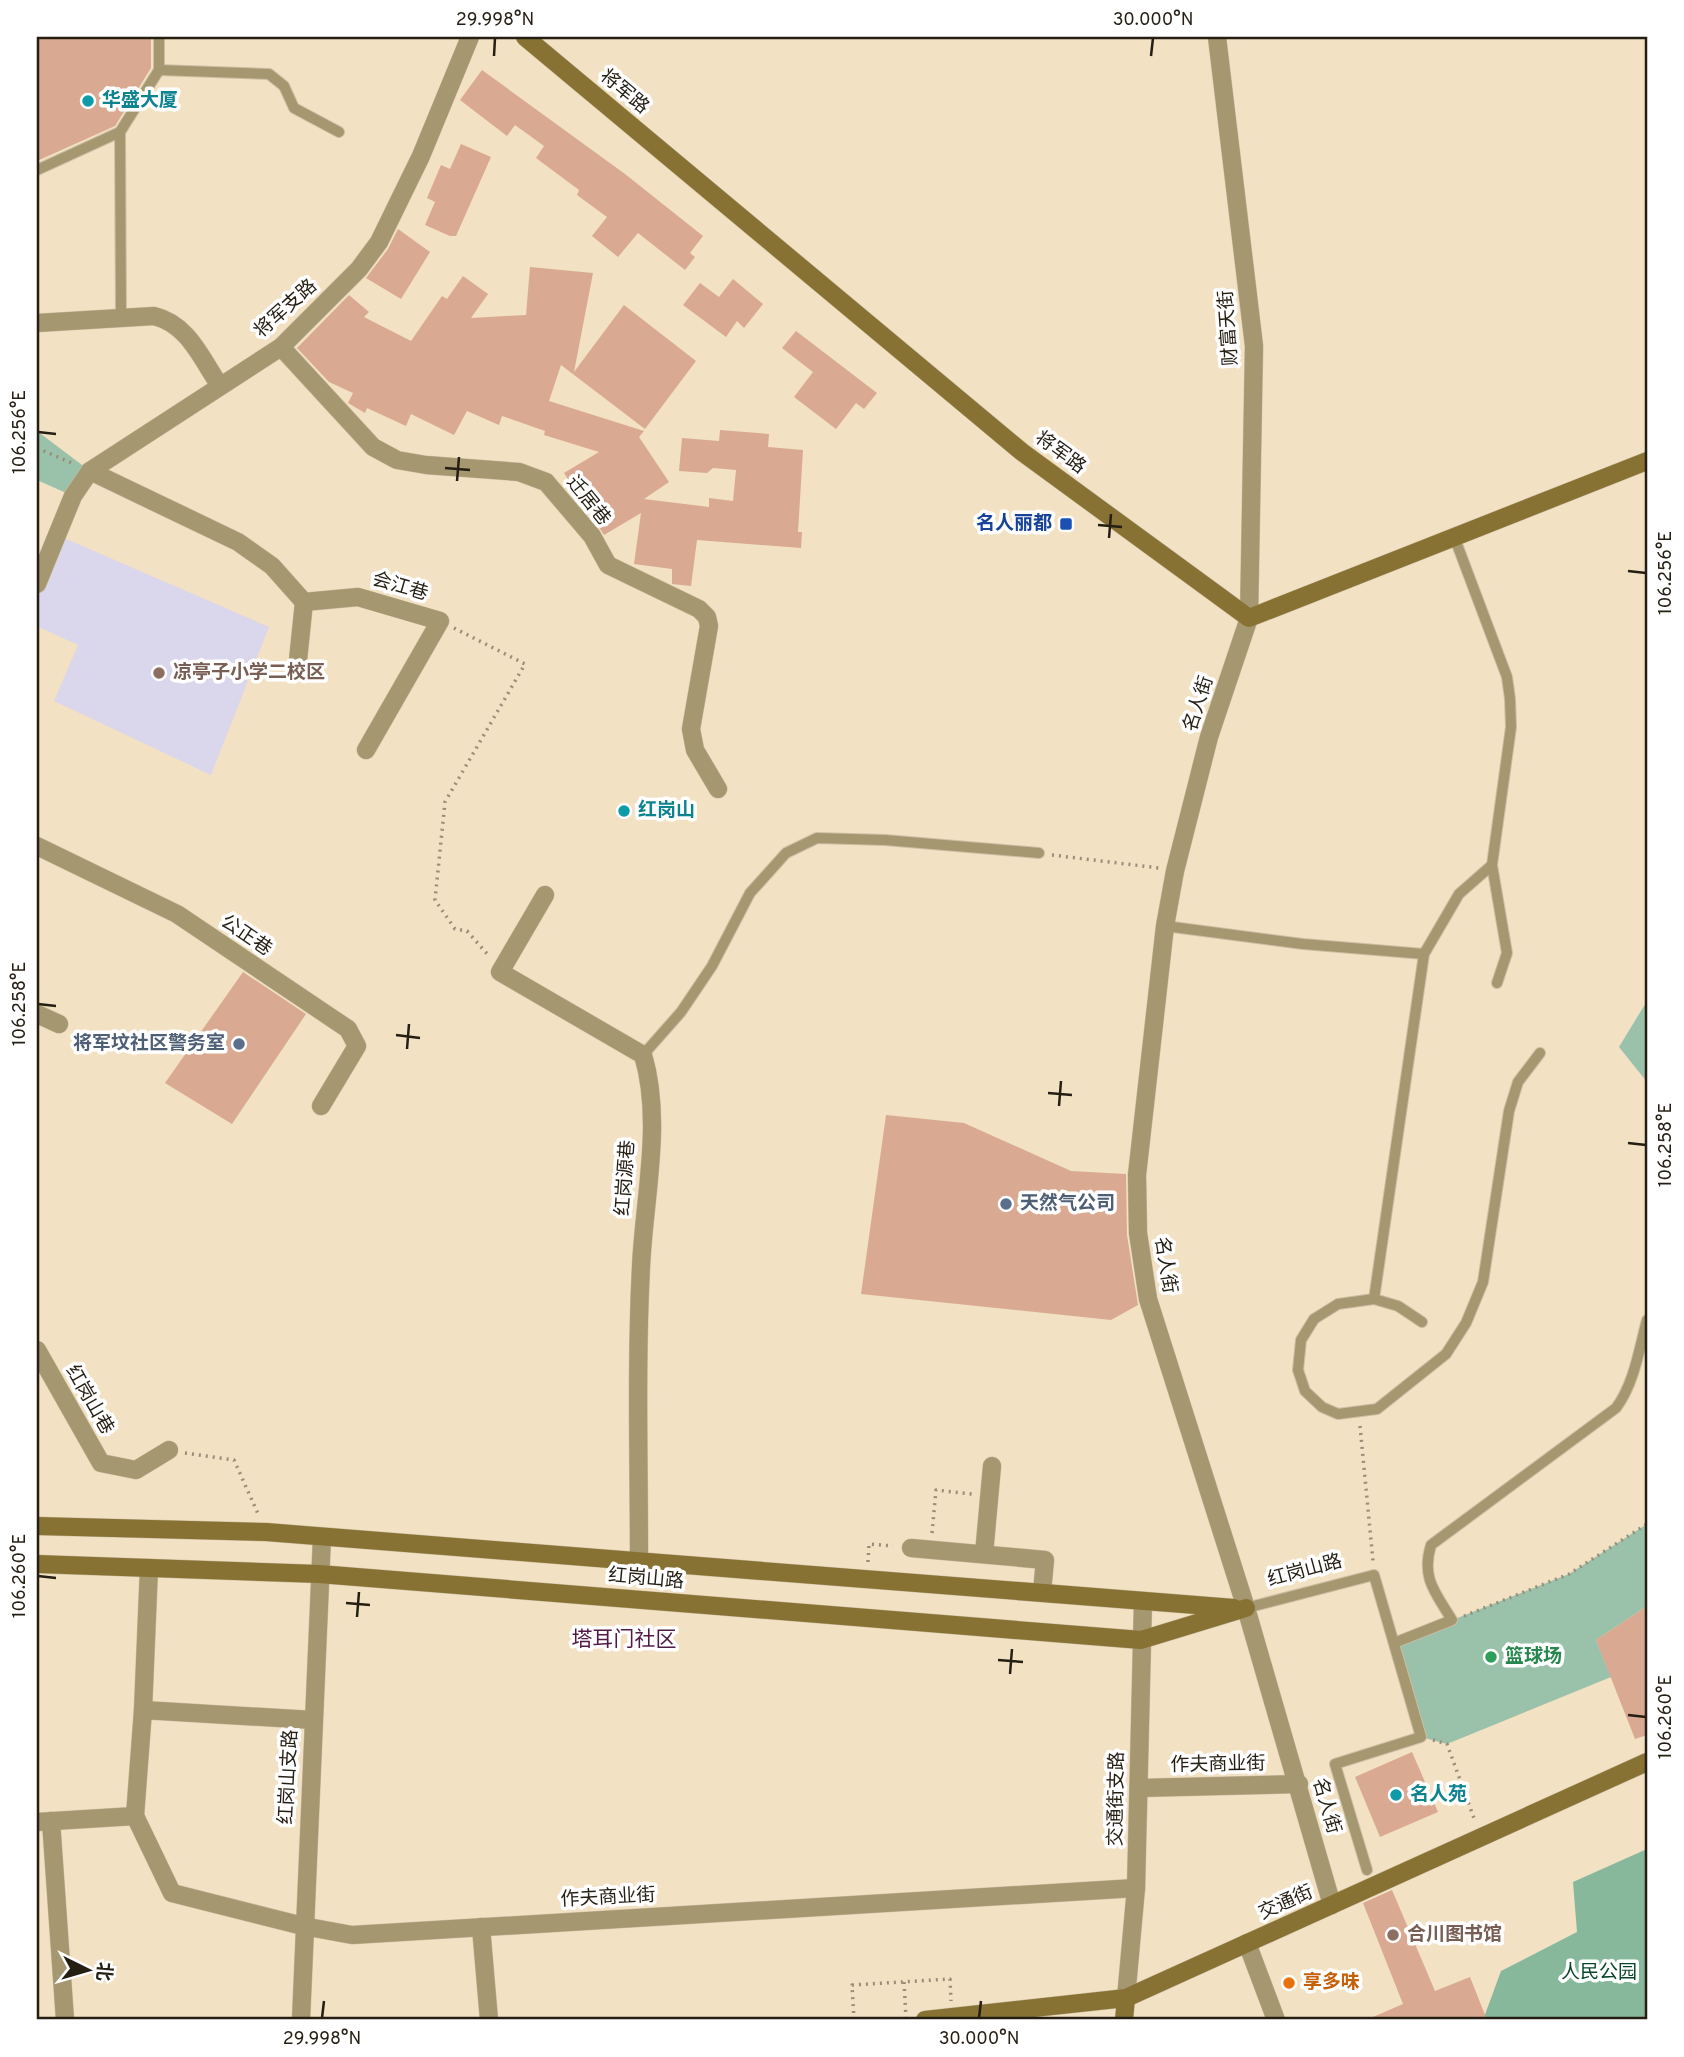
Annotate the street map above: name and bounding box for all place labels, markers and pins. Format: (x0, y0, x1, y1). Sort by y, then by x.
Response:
place label: 华盛大厦 (102, 89, 178, 113)
marker: 华盛大厦 (80, 93, 96, 109)
place label: 名人丽都 (976, 512, 1052, 536)
marker: 名人丽都 (1058, 516, 1074, 532)
place label: 凉亭子小学二校区 (173, 661, 325, 685)
marker: 凉亭子小学二校区 (151, 665, 167, 681)
place label: 红岗山 (638, 799, 695, 823)
marker: 红岗山 (616, 803, 632, 819)
place label: 将军坟社区警务室 (73, 1032, 225, 1056)
marker: 将军坟社区警务室 (231, 1036, 247, 1052)
place label: 天然气公司 (1020, 1192, 1115, 1216)
marker: 天然气公司 (998, 1196, 1014, 1212)
place label: 篮球场 (1505, 1645, 1562, 1669)
marker: 篮球场 (1483, 1649, 1499, 1665)
place label: 名人苑 (1410, 1783, 1467, 1807)
marker: 名人苑 (1388, 1787, 1404, 1803)
place label: 合川图书馆 (1407, 1923, 1502, 1947)
marker: 合川图书馆 (1385, 1927, 1401, 1943)
place label: 享多味 (1303, 1971, 1360, 1995)
marker: 享多味 (1281, 1975, 1297, 1991)

